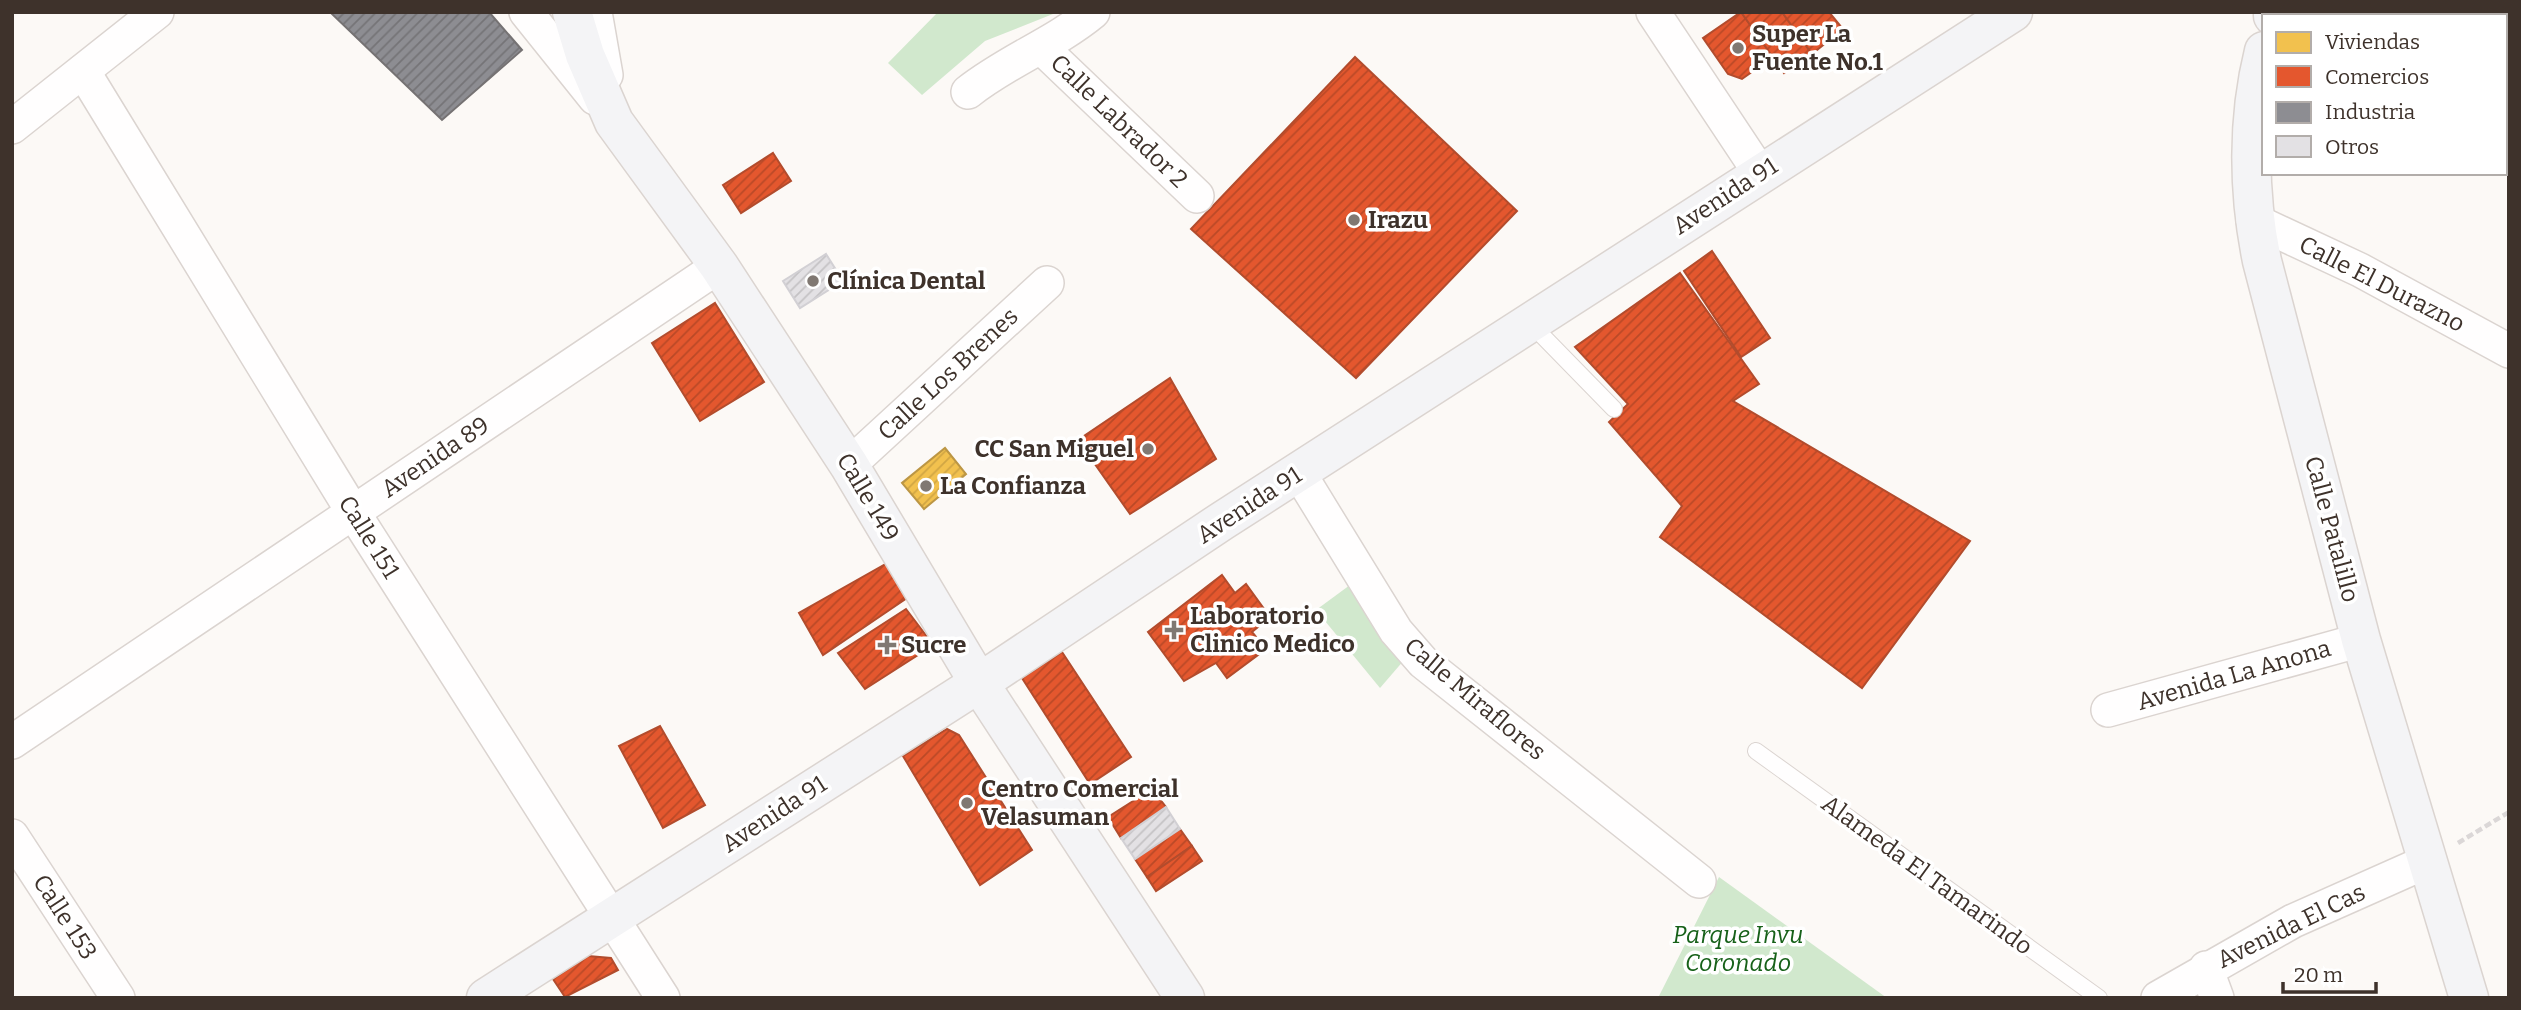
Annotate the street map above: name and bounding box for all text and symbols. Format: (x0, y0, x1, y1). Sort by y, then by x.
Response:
legend (2262, 14, 2507, 175)
place label: Super La Fuente No.1 (1752, 20, 1884, 76)
text: Viviendas (2325, 29, 2420, 55)
marker: Super La Fuente No.1 (1730, 40, 1746, 56)
street label: Calle Labrador 2 (1045, 49, 1193, 193)
text: Comercios (2325, 64, 2429, 90)
text: Industria (2325, 99, 2416, 125)
text: Otros (2325, 134, 2379, 160)
street label: Avenida 91 (1667, 152, 1783, 240)
place label: Irazu (1368, 206, 1428, 234)
marker: Irazu (1346, 212, 1362, 228)
street label: Calle El Durazno (2295, 230, 2469, 338)
place label: Clínica Dental (827, 267, 986, 295)
marker: Clínica Dental (805, 273, 821, 289)
street label: Calle Los Brenes (872, 302, 1024, 446)
street label: Avenida 89 (376, 411, 494, 503)
place label: CC San Miguel (974, 435, 1135, 463)
marker: CC San Miguel (1140, 441, 1156, 457)
street label: Calle 149 (831, 448, 905, 546)
street label: Calle Patalillo (2299, 453, 2365, 605)
street label: Avenida 91 (1191, 461, 1307, 549)
place label: La Confianza (940, 472, 1086, 500)
marker: La Confianza (918, 478, 934, 494)
street label: Calle 151 (333, 491, 405, 584)
place label: Laboratorio Clinico Medico (1190, 602, 1355, 658)
marker: Laboratorio Clinico Medico (1164, 620, 1184, 640)
place label: Sucre (901, 631, 966, 659)
street label: Calle Miraflores (1399, 632, 1551, 766)
street label: Avenida La Anona (2134, 634, 2334, 716)
marker: Sucre (879, 637, 895, 653)
street label: Avenida 91 (716, 770, 832, 858)
place label: Centro Comercial Velasuman (981, 775, 1179, 831)
street label: Alameda El Tamarindo (1816, 789, 2038, 961)
marker: Centro Comercial Velasuman (959, 795, 975, 811)
street label: Calle 153 (27, 869, 103, 965)
street label: Avenida El Cas (2212, 878, 2370, 974)
park label: Parque Invu Coronado (1673, 921, 1803, 977)
scale bar (2283, 950, 2376, 994)
text: 20 m (2294, 962, 2343, 988)

